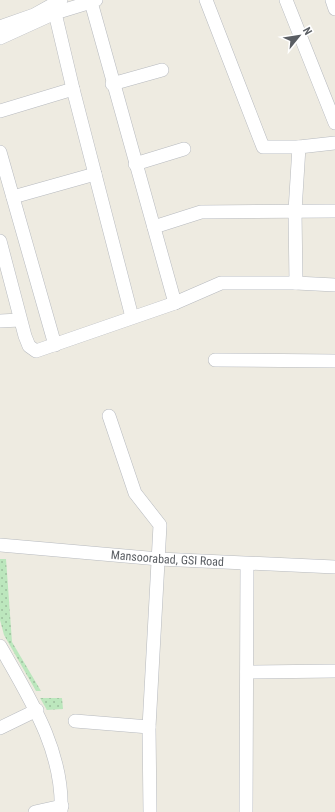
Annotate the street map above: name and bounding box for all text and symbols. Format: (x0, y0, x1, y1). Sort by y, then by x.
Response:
north arrow (279, 16, 319, 56)
text: N (300, 25, 315, 38)
street label: Mansoorabad, GSI Road (110, 548, 224, 569)

